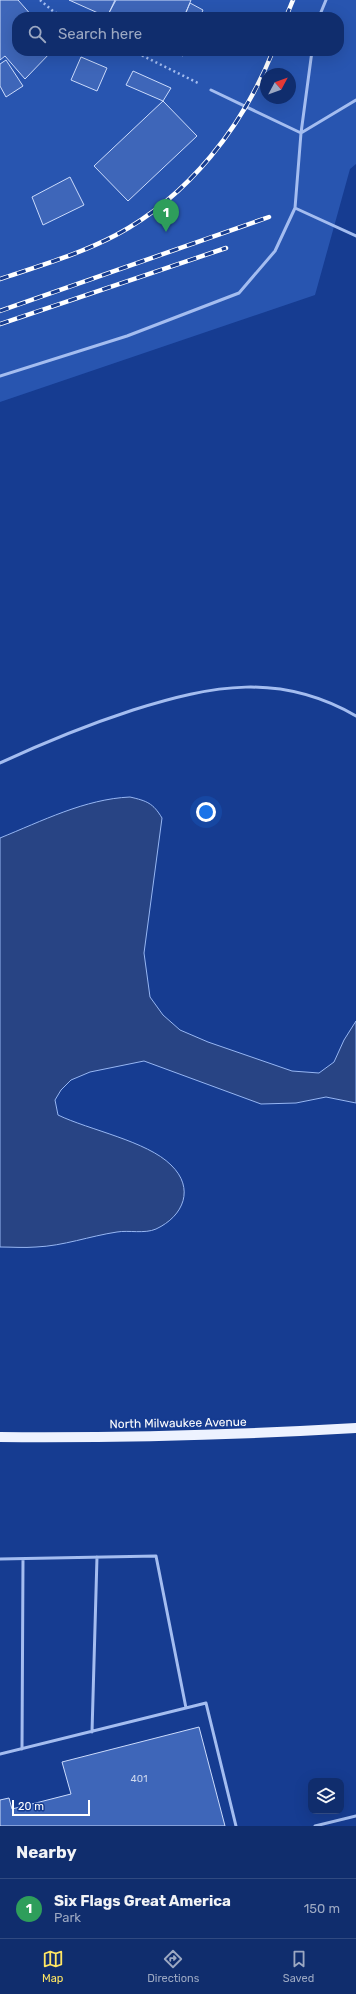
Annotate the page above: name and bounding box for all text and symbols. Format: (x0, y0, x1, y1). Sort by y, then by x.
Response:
search box (12, 12, 344, 56)
icon: search (26, 23, 48, 45)
text: Search here (58, 25, 142, 43)
north arrow (260, 68, 296, 104)
pin: 1 (153, 199, 179, 232)
your location (196, 802, 216, 822)
street label: North Milwaukee Avenue (109, 1415, 247, 1431)
house number: 401 (131, 1773, 147, 1785)
map controls (308, 1778, 344, 1814)
button: layers (308, 1778, 344, 1814)
scale bar (12, 1798, 90, 1817)
text: 20 m (18, 1800, 44, 1813)
text: Nearby (16, 1842, 77, 1862)
text: Six Flags Great America (54, 1892, 231, 1910)
text: 1 (26, 1901, 32, 1916)
text: 150 m (304, 1901, 340, 1916)
text: Park (54, 1910, 81, 1925)
tab: Map (42, 1948, 64, 1985)
tab: Directions (147, 1948, 199, 1985)
tab: Saved (283, 1948, 314, 1985)

